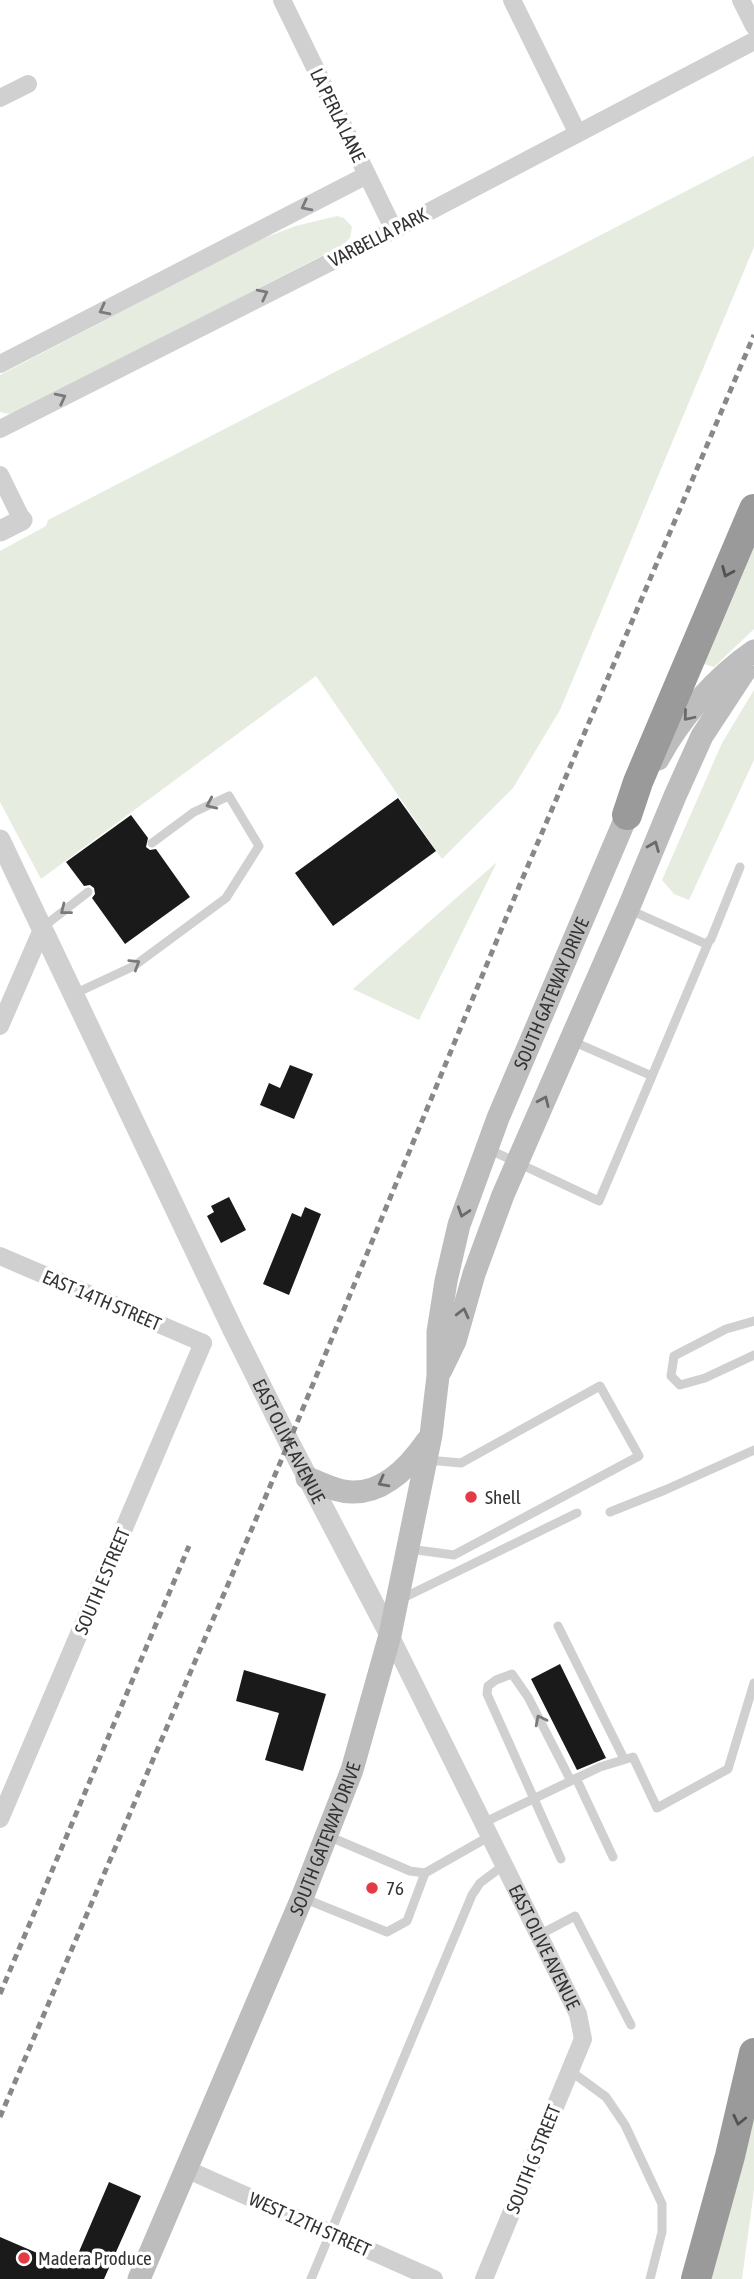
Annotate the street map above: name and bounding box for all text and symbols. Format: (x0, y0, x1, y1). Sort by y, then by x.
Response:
street label: LA PERLA LANE (306, 65, 370, 165)
one-way arrow (301, 198, 313, 212)
street label: VARBELLA PARK (325, 202, 432, 271)
one-way arrow (256, 289, 268, 303)
one-way arrow (99, 302, 111, 316)
one-way arrow (54, 392, 66, 406)
one-way arrow (721, 564, 735, 577)
one-way arrow (684, 708, 696, 721)
one-way arrow (206, 796, 218, 810)
one-way arrow (646, 841, 660, 853)
one-way arrow (61, 901, 73, 914)
street label: SOUTH GATEWAY DRIVE (509, 914, 593, 1073)
one-way arrow (127, 959, 140, 972)
one-way arrow (536, 1095, 550, 1108)
one-way arrow (457, 1206, 472, 1218)
street label: EAST 14TH STREET (39, 1265, 165, 1335)
one-way arrow (455, 1307, 469, 1319)
street label: EAST OLIVE AVENUE (248, 1375, 330, 1507)
one-way arrow (378, 1474, 390, 1487)
place label: Shell (485, 1486, 521, 1508)
marker: Shell (463, 1489, 479, 1505)
street label: SOUTH E STREET (70, 1524, 135, 1637)
one-way arrow (534, 1715, 548, 1727)
street label: SOUTH GATEWAY DRIVE (285, 1760, 365, 1919)
place label: 76 (386, 1877, 404, 1899)
marker: 76 (364, 1880, 380, 1896)
street label: EAST OLIVE AVENUE (504, 1881, 585, 2013)
street label: SOUTH G STREET (501, 2101, 565, 2217)
one-way arrow (732, 2114, 747, 2126)
street label: WEST 12TH STREET (246, 2187, 375, 2261)
place label: Madera Produce (38, 2247, 152, 2269)
marker: Madera Produce (16, 2250, 32, 2266)

